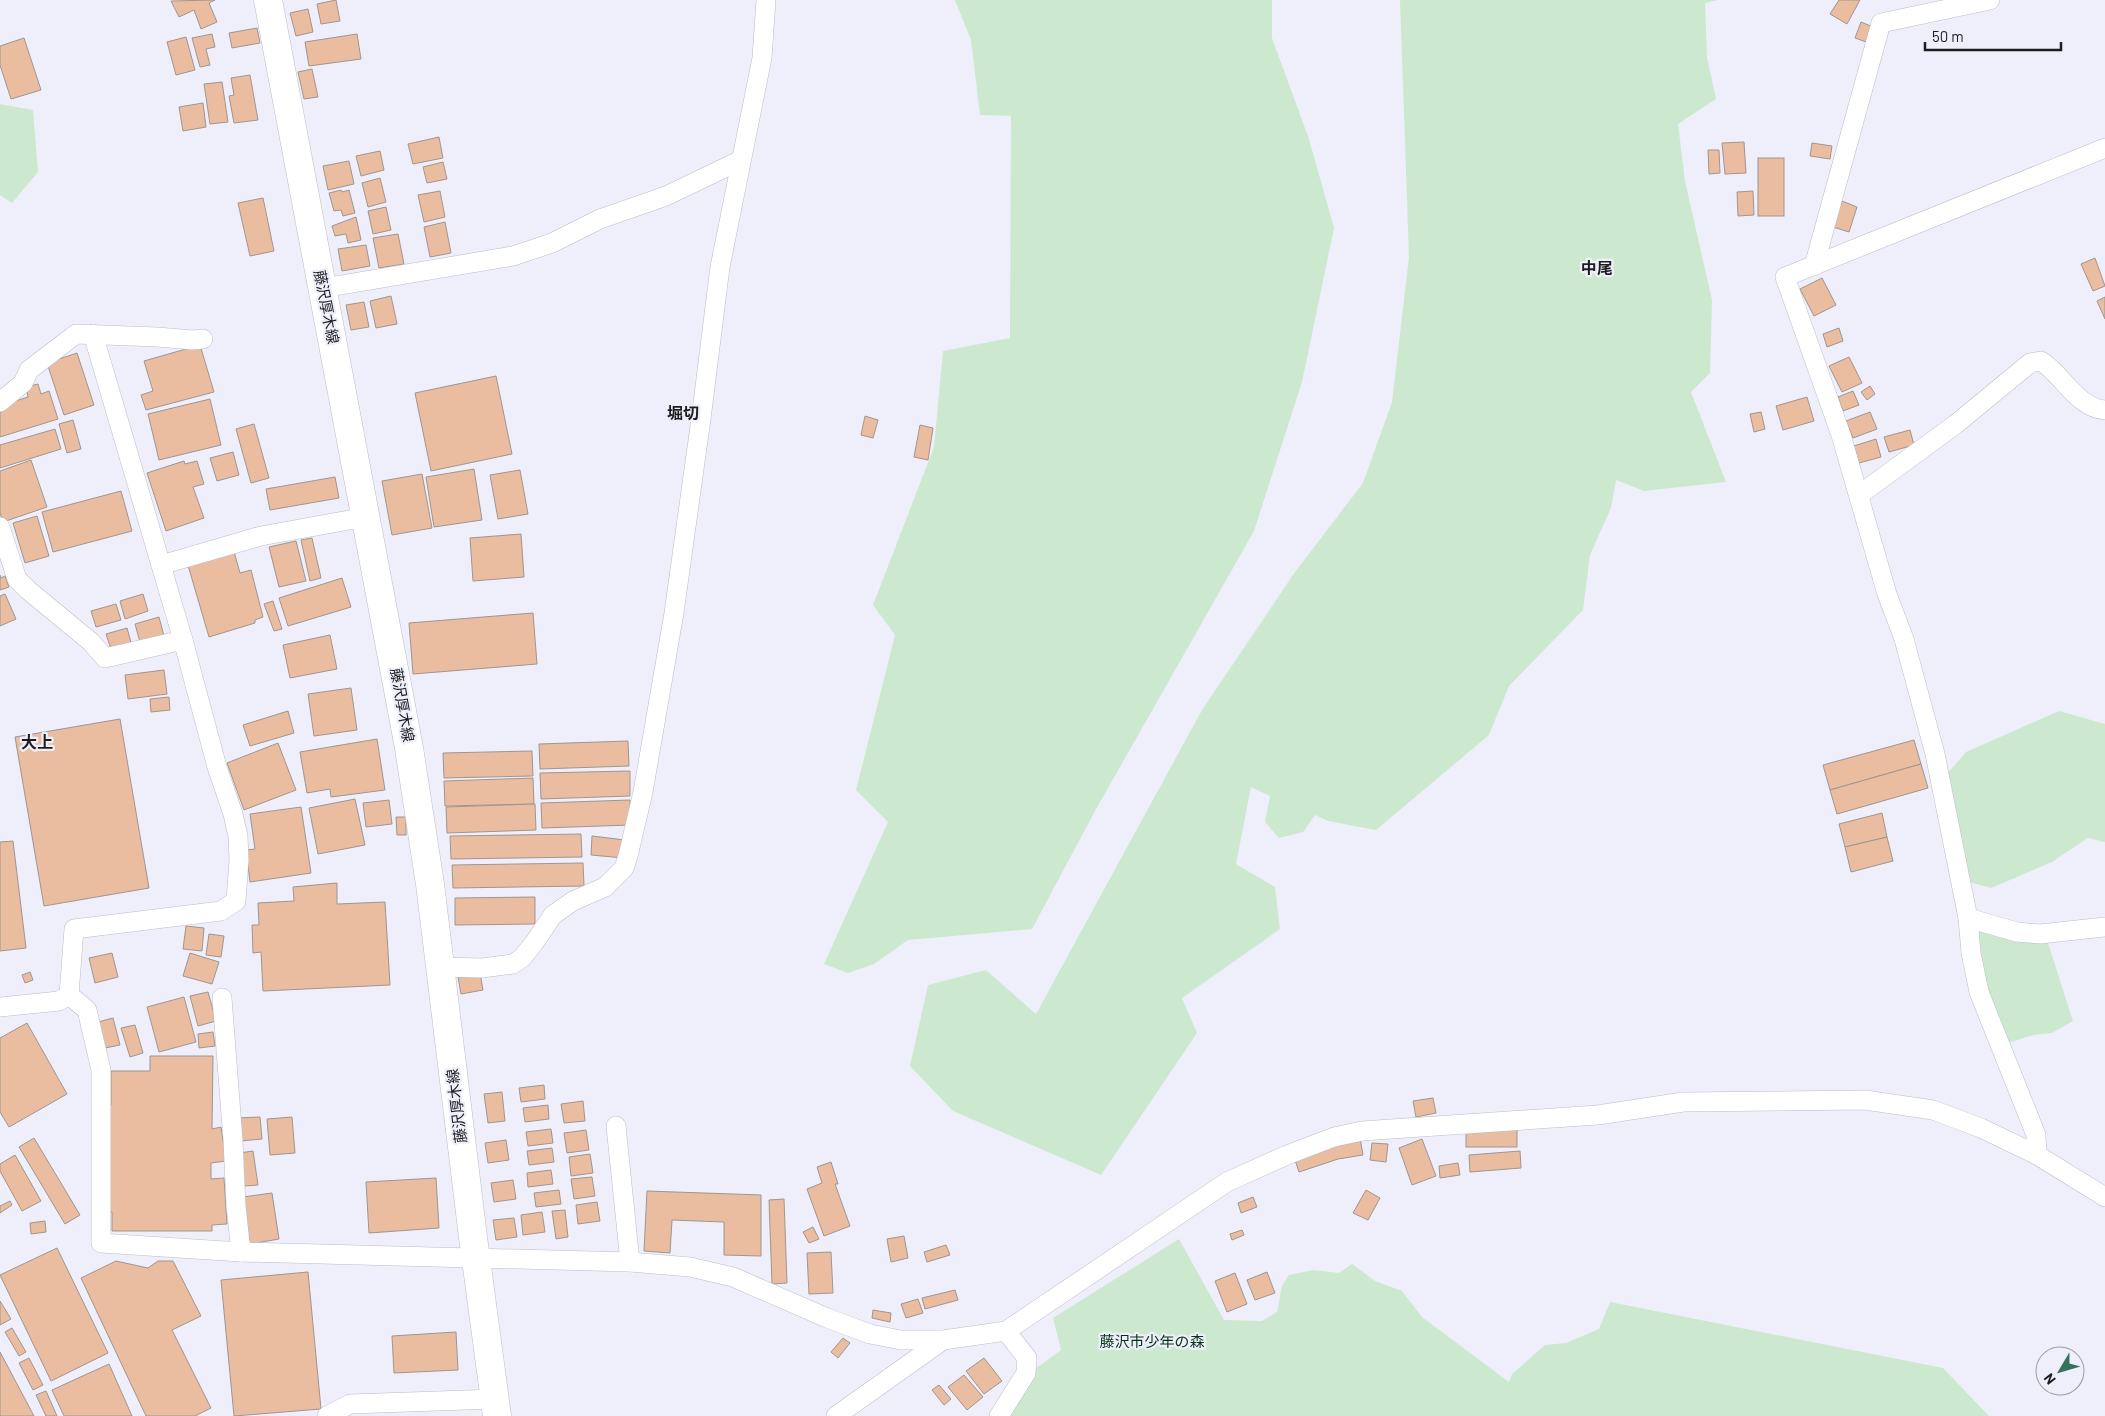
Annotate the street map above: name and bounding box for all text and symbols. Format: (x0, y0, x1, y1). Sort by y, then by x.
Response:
scale bar (1925, 20, 2061, 52)
text: 50 m (1932, 27, 1964, 45)
district label: 中尾 (1581, 258, 1613, 277)
street label: 藤沢厚木線 (311, 268, 343, 345)
district label: 堀切 (667, 403, 699, 422)
street label: 藤沢厚木線 (388, 666, 418, 743)
district label: 大上 (21, 732, 53, 751)
street label: 藤沢厚木線 (443, 1068, 470, 1144)
park label: 藤沢市少年の森 (1099, 1332, 1205, 1350)
north arrow (2035, 1346, 2085, 1396)
text: N (2040, 1370, 2059, 1388)

